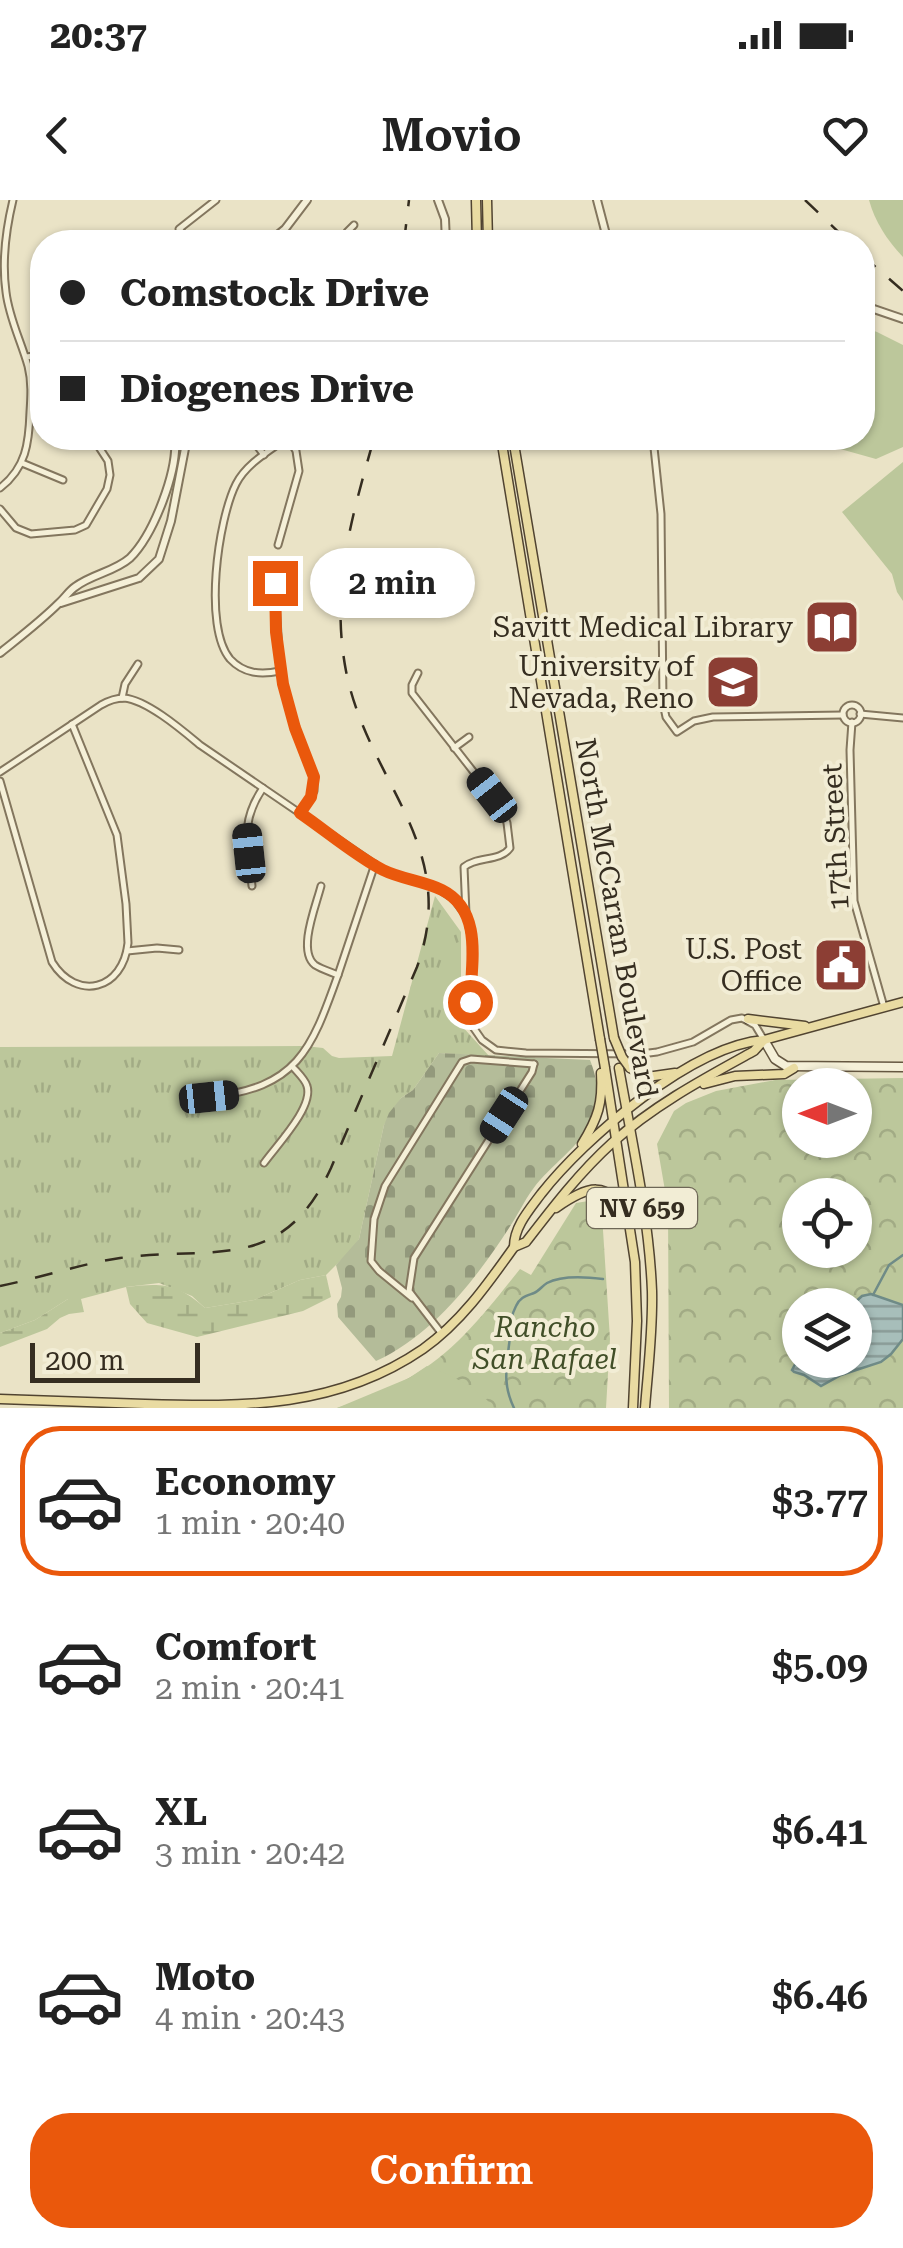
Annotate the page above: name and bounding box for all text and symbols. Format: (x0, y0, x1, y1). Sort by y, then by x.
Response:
text: 20:37 (50, 13, 147, 57)
icon: back (30, 108, 85, 163)
icon: heart (818, 108, 873, 163)
text: Movio (381, 109, 522, 162)
text: Comstock Drive (120, 271, 429, 315)
text: Diogenes Drive (120, 367, 414, 411)
callout: 2 min (310, 548, 475, 618)
route end (253, 561, 298, 606)
text: 2 min (348, 564, 437, 602)
library icon: Savitt Medical Library (802, 597, 862, 657)
place label: Savitt Medical Library (493, 611, 793, 644)
place label: University of Nevada, Reno (509, 650, 695, 715)
school or university icon: University of Nevada, Reno (703, 652, 763, 712)
street label: North McCarran Boulevard (569, 735, 664, 1101)
car (462, 762, 522, 828)
street label: 17th Street (815, 763, 856, 911)
car (231, 822, 267, 884)
place label: U.S. Post Office (685, 933, 802, 998)
public building icon: U.S. Post Office (811, 935, 871, 995)
route start (448, 980, 493, 1025)
north arrow (782, 1068, 872, 1158)
map controls (782, 1068, 872, 1378)
car (178, 1079, 240, 1115)
car (475, 1082, 533, 1148)
button: locate (782, 1178, 872, 1268)
road number: NV 659 (587, 1188, 697, 1228)
button: layers (782, 1288, 872, 1378)
park label: Rancho San Rafael (472, 1311, 617, 1376)
scale bar (30, 1338, 200, 1382)
text: 200 m (45, 1344, 125, 1377)
icon: car (35, 1456, 125, 1546)
text: Economy (155, 1460, 335, 1504)
text: $3.77 (772, 1479, 868, 1523)
text: 1 min · 20:40 (155, 1504, 345, 1542)
icon: car (35, 1621, 125, 1711)
text: Comfort (155, 1625, 316, 1669)
text: $5.09 (772, 1644, 868, 1688)
text: 2 min · 20:41 (155, 1669, 345, 1707)
icon: car (35, 1786, 125, 1876)
text: XL (155, 1790, 207, 1834)
text: $6.41 (772, 1809, 868, 1853)
text: 3 min · 20:42 (155, 1834, 345, 1872)
icon: car (35, 1951, 125, 2041)
text: Moto (155, 1955, 255, 1999)
text: $6.46 (772, 1974, 868, 2018)
text: 4 min · 20:43 (155, 1999, 345, 2037)
button: Confirm (30, 2113, 873, 2228)

